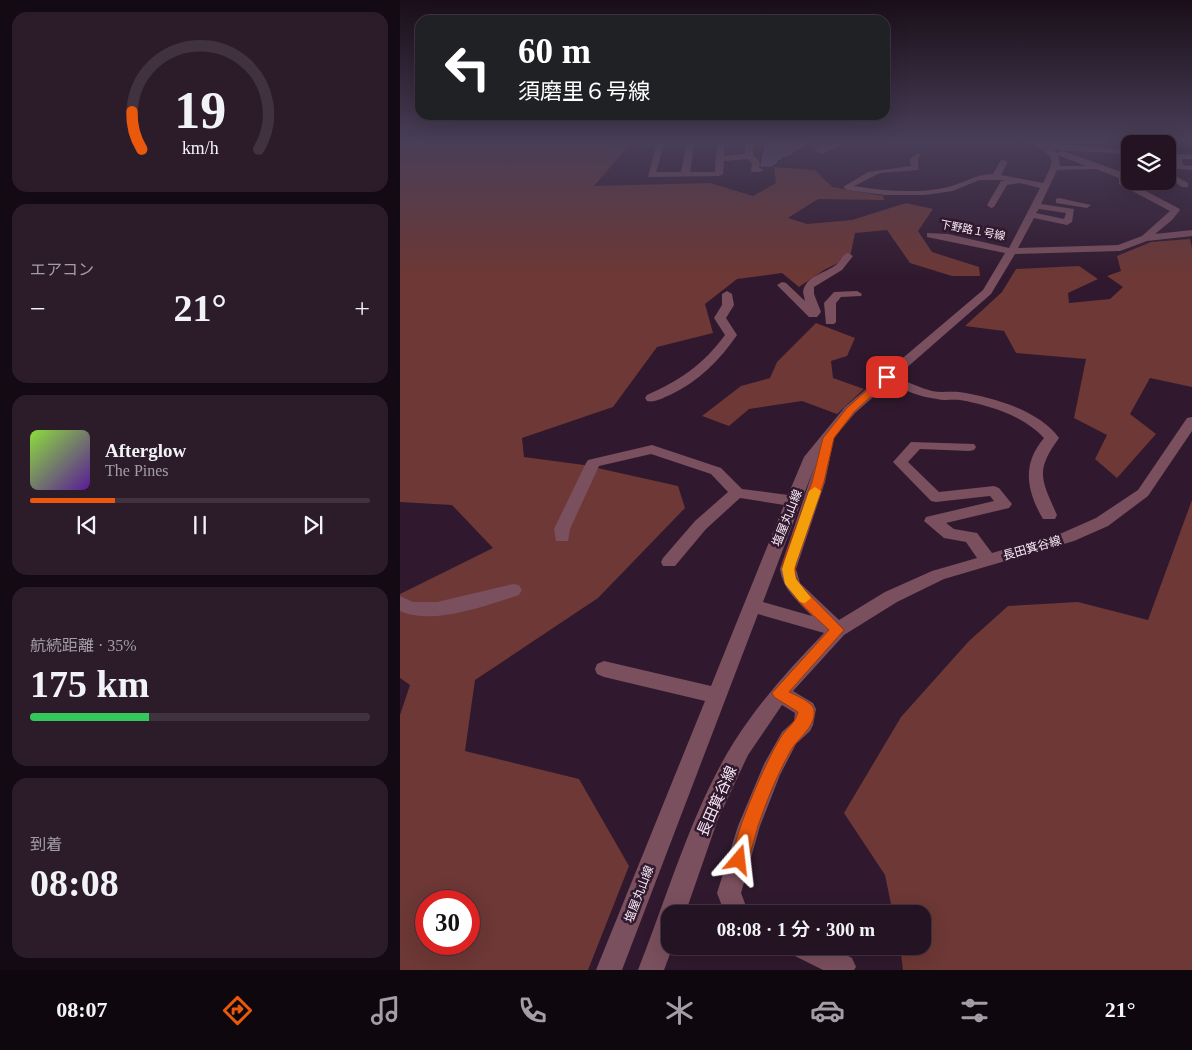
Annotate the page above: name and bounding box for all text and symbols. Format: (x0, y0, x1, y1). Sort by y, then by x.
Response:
text: 60 m (518, 32, 591, 71)
icon: left (435, 35, 500, 100)
text: 須磨里６号線 (518, 79, 650, 104)
text: 19 (174, 82, 226, 139)
map controls (1121, 135, 1176, 190)
button: layers (1121, 135, 1176, 190)
text: km/h (182, 138, 218, 158)
street label: 下野路１号線 (939, 218, 1007, 242)
text: エアコン (30, 261, 94, 278)
text: 21° (173, 287, 227, 329)
text: − (30, 293, 46, 324)
text: + (354, 293, 370, 324)
pin (866, 356, 908, 398)
icon: arrive (873, 363, 901, 391)
text: Afterglow (105, 440, 186, 461)
text: The Pines (105, 462, 169, 479)
street label: 塩屋丸山線 (769, 488, 805, 548)
icon: previous (73, 511, 101, 539)
icon: pause (186, 511, 214, 539)
icon: next (299, 511, 327, 539)
street label: 長田箕谷線 (1001, 533, 1063, 563)
text: 航続距離 · 35% (30, 637, 137, 654)
text: 175 km (30, 663, 149, 705)
street label: 長田箕谷線 (694, 763, 740, 839)
position arrow (712, 833, 764, 885)
text: 到着 (30, 836, 62, 853)
text: 08:08 (30, 862, 119, 904)
street label: 塩屋丸山線 (622, 863, 656, 925)
speed limit sign: 30 (415, 890, 480, 955)
text: 08:08 · 1 分 · 300 m (717, 919, 875, 940)
icon: directions (220, 993, 255, 1028)
icon: music (368, 993, 403, 1028)
icon: phone (515, 993, 550, 1028)
icon: climate (662, 993, 697, 1028)
icon: car (810, 993, 845, 1028)
icon: filters (957, 993, 992, 1028)
text: 08:07 (56, 997, 108, 1022)
text: 21° (1105, 997, 1136, 1022)

